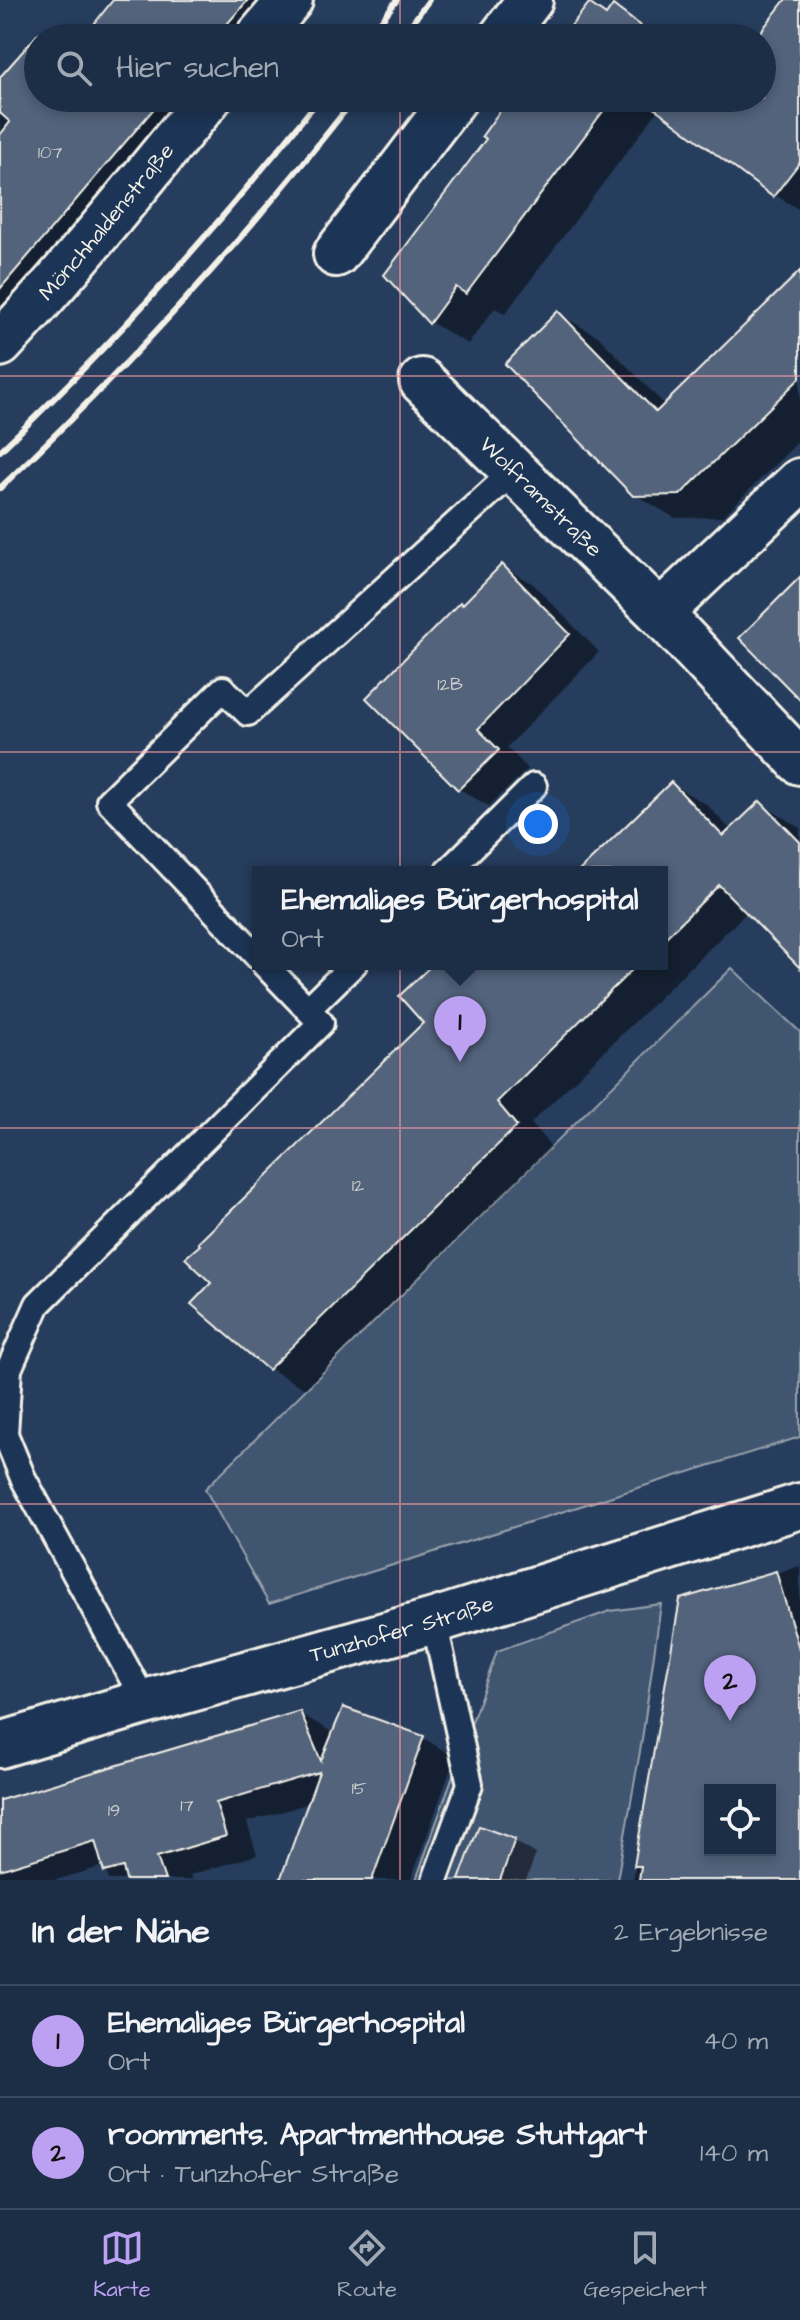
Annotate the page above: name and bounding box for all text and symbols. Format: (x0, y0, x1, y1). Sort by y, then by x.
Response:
search box (24, 24, 776, 112)
icon: search (52, 46, 96, 90)
text: Hier suchen (116, 47, 279, 89)
street label: Mönchhaldenstraße (31, 136, 181, 307)
house number: 107 (38, 140, 62, 165)
street label: Wolframstraße (472, 430, 609, 564)
house number: 12B (437, 672, 463, 697)
your location (518, 804, 558, 844)
popup (252, 866, 668, 970)
text: Ehemaliges Bürgerhospital (282, 879, 638, 921)
text: Ort (282, 921, 324, 957)
pin: 1 (434, 996, 486, 1062)
house number: 12 (352, 1173, 365, 1198)
street label: Tunzhofer Straße (306, 1588, 497, 1671)
pin: 2 (704, 1655, 756, 1721)
house number: 15 (351, 1776, 367, 1801)
map controls (704, 1784, 776, 1856)
button: locate (704, 1784, 776, 1856)
house number: 17 (180, 1793, 194, 1818)
house number: 19 (108, 1798, 120, 1823)
text: In der Nähe (32, 1908, 210, 1956)
text: 2 Ergebnisse (614, 1914, 768, 1950)
text: Ehemaliges Bürgerhospital (108, 2002, 465, 2044)
text: 1 (56, 2023, 60, 2059)
text: 40 m (703, 2023, 768, 2059)
text: Ort (108, 2044, 150, 2080)
text: roomments. Apartmenthouse Stuttgart (108, 2114, 647, 2156)
text: 2 (51, 2135, 65, 2171)
text: 140 m (700, 2135, 768, 2171)
text: Ort · Tunzhofer Straße (108, 2156, 399, 2192)
tab: Karte (93, 2226, 151, 2305)
tab: Route (337, 2226, 397, 2305)
tab: Gespeichert (583, 2226, 707, 2305)

